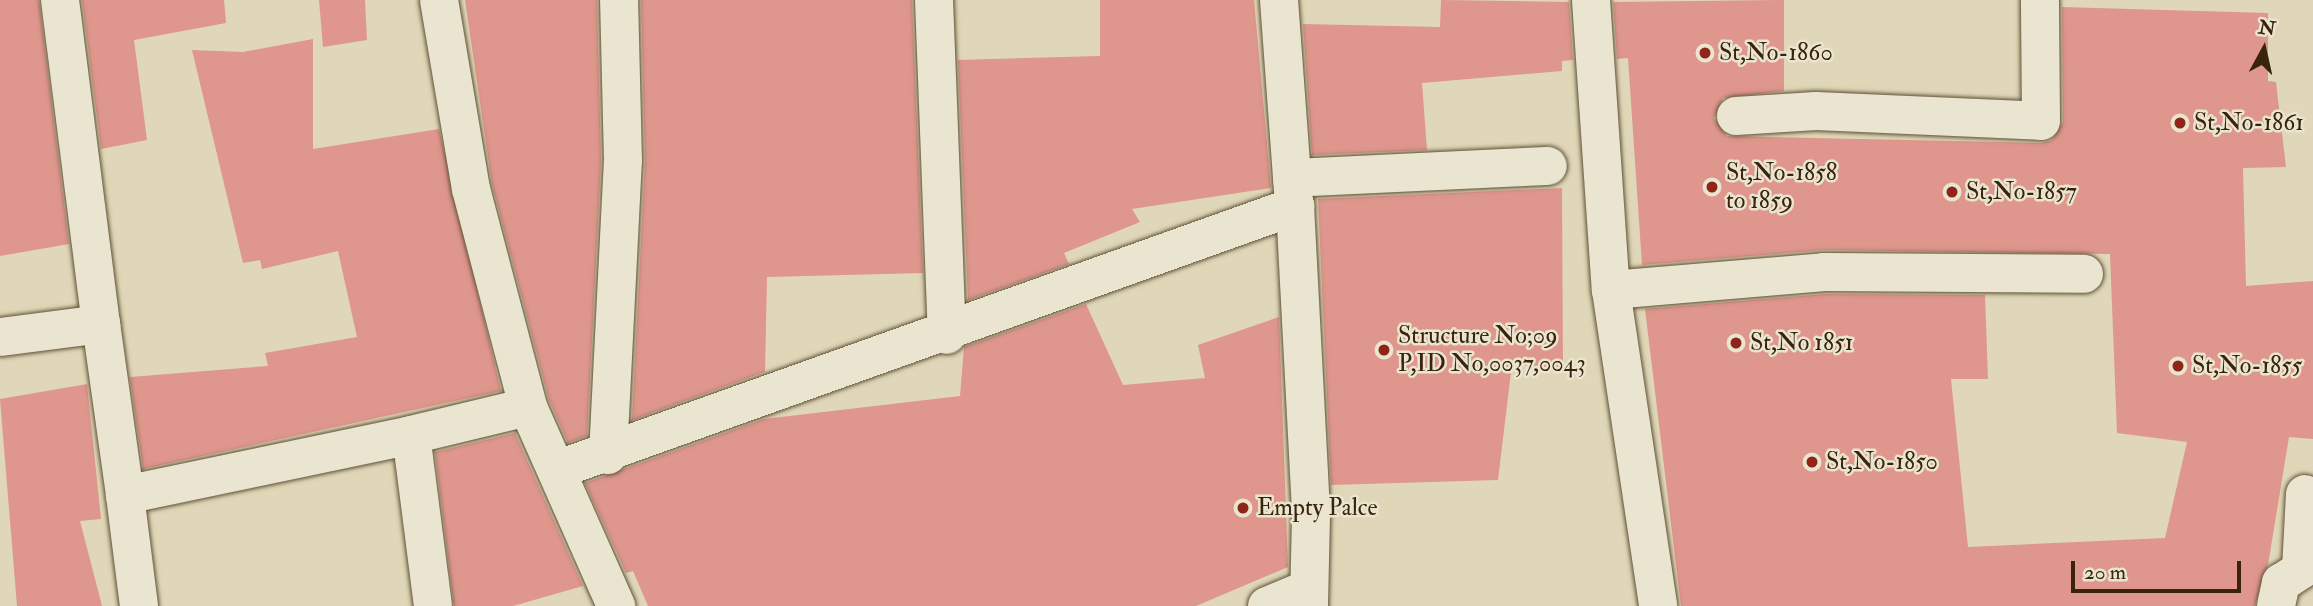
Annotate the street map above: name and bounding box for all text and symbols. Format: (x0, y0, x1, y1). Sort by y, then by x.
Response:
north arrow (2229, 14, 2299, 84)
text: N (2257, 15, 2277, 41)
place label: St,No-1860 (1719, 39, 1833, 67)
marker: St,No-1860 (1697, 45, 1713, 61)
place label: St,No-1861 (2194, 109, 2304, 137)
marker: St,No-1861 (2172, 115, 2188, 131)
place label: St,No-1858 to 1859 (1726, 159, 1837, 215)
place label: St,No-1857 (1966, 178, 2077, 206)
marker: St,No-1858 to 1859 (1704, 179, 1720, 195)
marker: St,No-1857 (1944, 184, 1960, 200)
place label: Structure No;09 P,ID No,0037,0043 (1398, 322, 1586, 378)
place label: St,No 1851 (1750, 329, 1853, 357)
marker: St,No 1851 (1728, 335, 1744, 351)
marker: Structure No;09 P,ID No,0037,0043 (1376, 342, 1392, 358)
place label: St,No-1855 (2192, 352, 2302, 380)
marker: St,No-1855 (2170, 358, 2186, 374)
place label: St,No-1850 (1826, 448, 1938, 476)
marker: St,No-1850 (1804, 454, 1820, 470)
place label: Empty Palce (1257, 494, 1377, 522)
marker: Empty Palce (1235, 500, 1251, 516)
scale bar (2075, 546, 2245, 590)
text: 20 m (2084, 559, 2126, 586)

